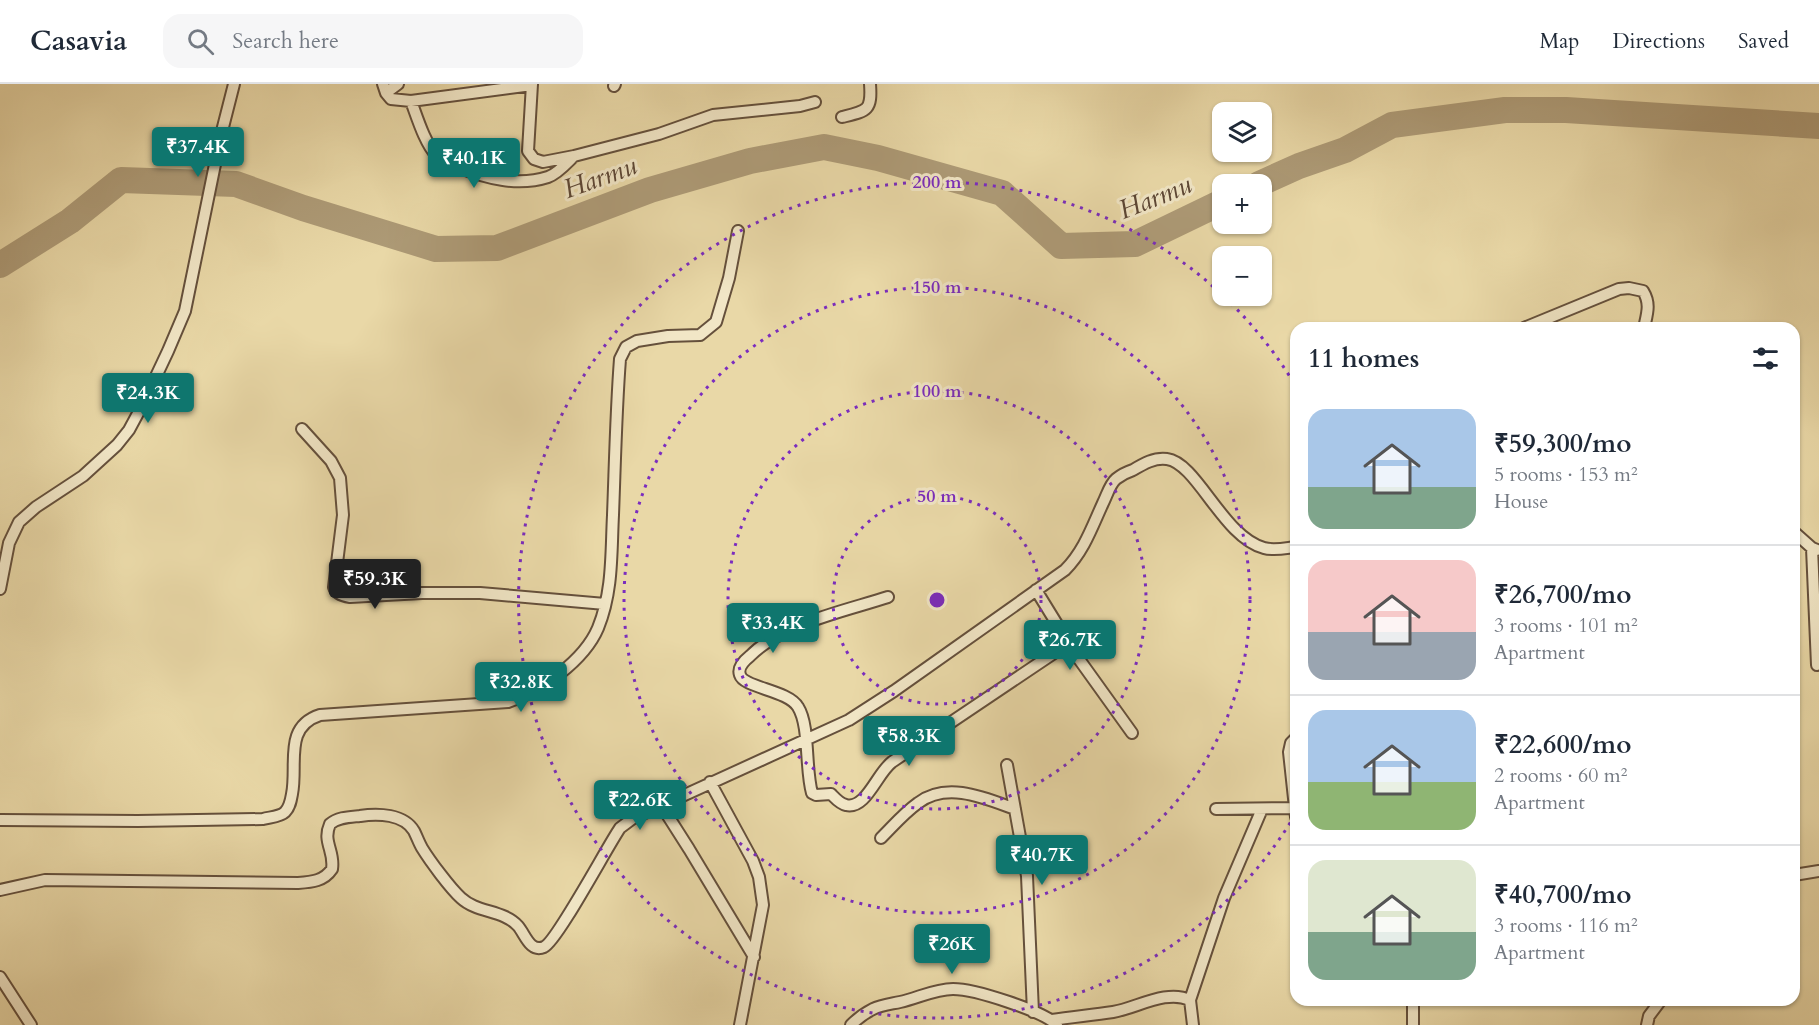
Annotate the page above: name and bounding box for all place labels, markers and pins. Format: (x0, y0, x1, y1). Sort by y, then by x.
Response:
pin: ₹37.4K (149, 127, 247, 178)
pin: ₹40.1K (425, 138, 523, 189)
pin: ₹24.3K (99, 373, 197, 424)
pin: ₹59.3K (326, 559, 424, 610)
centre of rings (927, 590, 947, 610)
pin: ₹33.4K (724, 603, 822, 654)
pin: ₹26.7K (1021, 620, 1119, 671)
pin: ₹32.8K (472, 662, 570, 713)
pin: ₹58.3K (860, 716, 958, 767)
pin: ₹22.6K (591, 780, 689, 831)
pin: ₹40.7K (993, 835, 1091, 886)
pin: ₹26K (916, 924, 988, 975)

